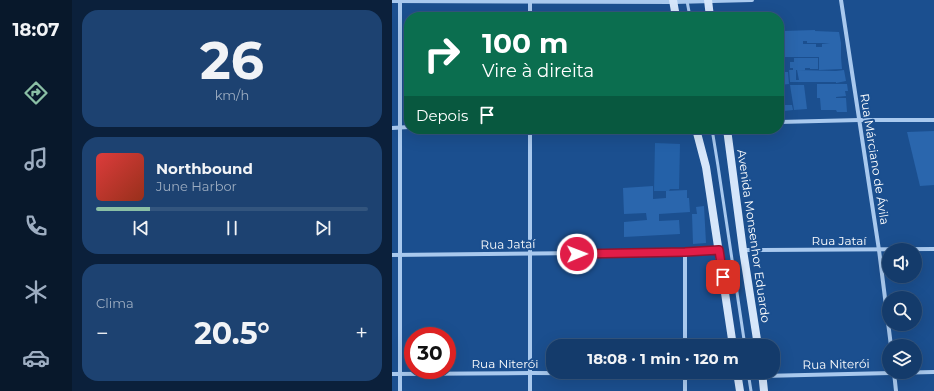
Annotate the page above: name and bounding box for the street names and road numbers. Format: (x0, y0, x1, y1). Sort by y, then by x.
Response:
street label: Rua Márciano de Ávila (857, 92, 893, 226)
street label: Avenida Monsenhor Eduardo (734, 148, 774, 324)
street label: Rua Jataí (812, 233, 867, 248)
street label: Rua Jataí (480, 236, 536, 252)
street label: Rua Niterói (471, 356, 539, 371)
street label: Rua Niterói (802, 356, 870, 372)

